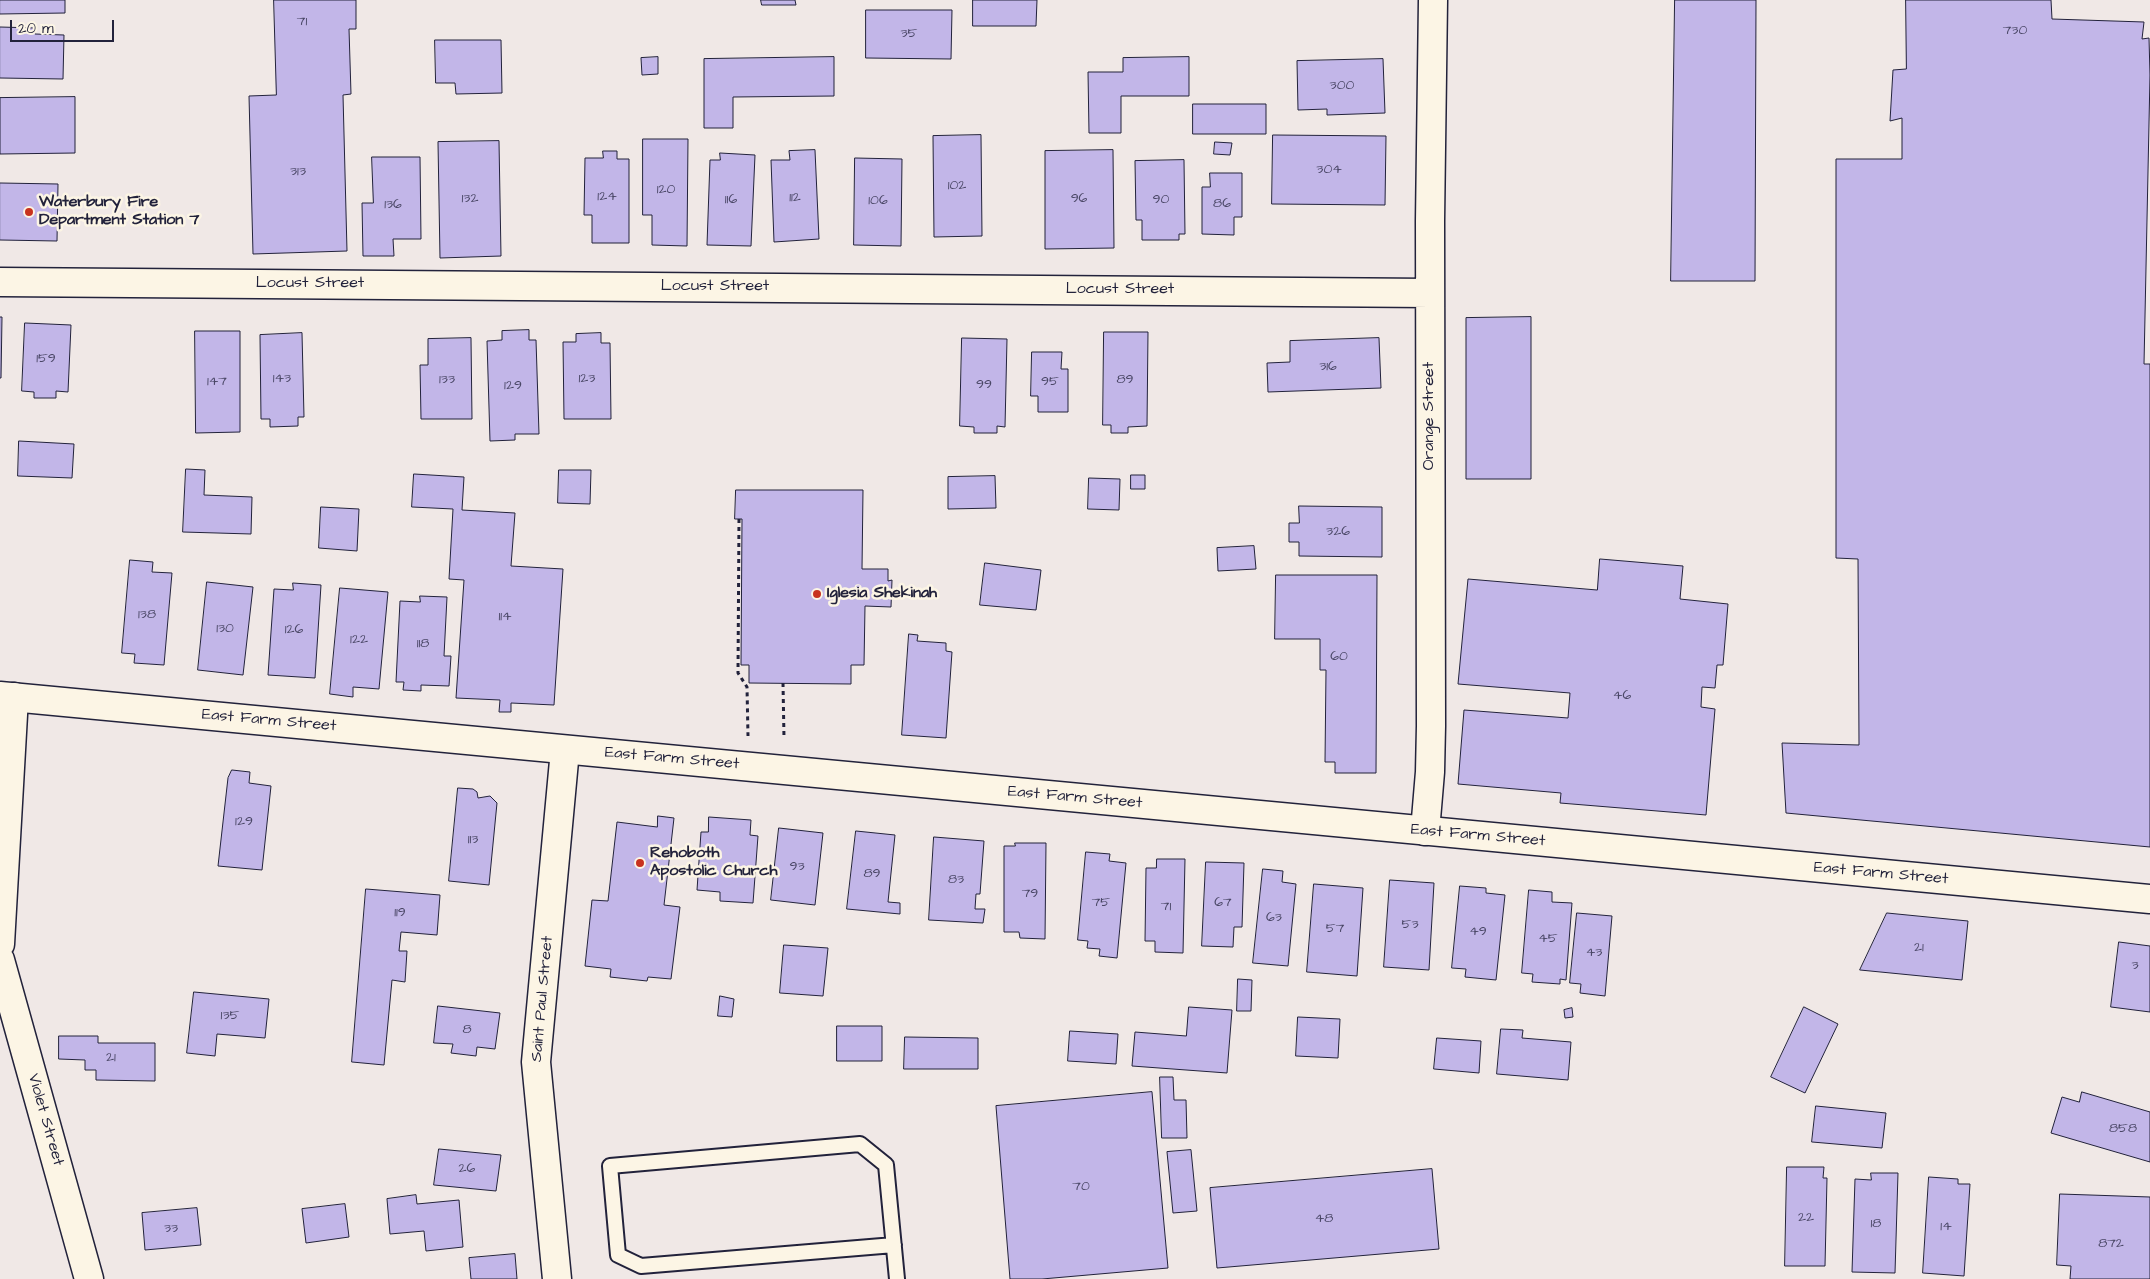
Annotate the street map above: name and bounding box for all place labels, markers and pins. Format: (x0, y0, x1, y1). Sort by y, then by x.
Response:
place label: Waterbury Fire Department Station 7 (39, 193, 199, 231)
marker: Waterbury Fire Department Station 7 (23, 206, 35, 218)
place label: Iglesia Shekinah (827, 584, 937, 604)
marker: Iglesia Shekinah (811, 588, 823, 600)
place label: Rehoboth Apostolic Church (650, 844, 777, 882)
marker: Rehoboth Apostolic Church (634, 857, 646, 869)

